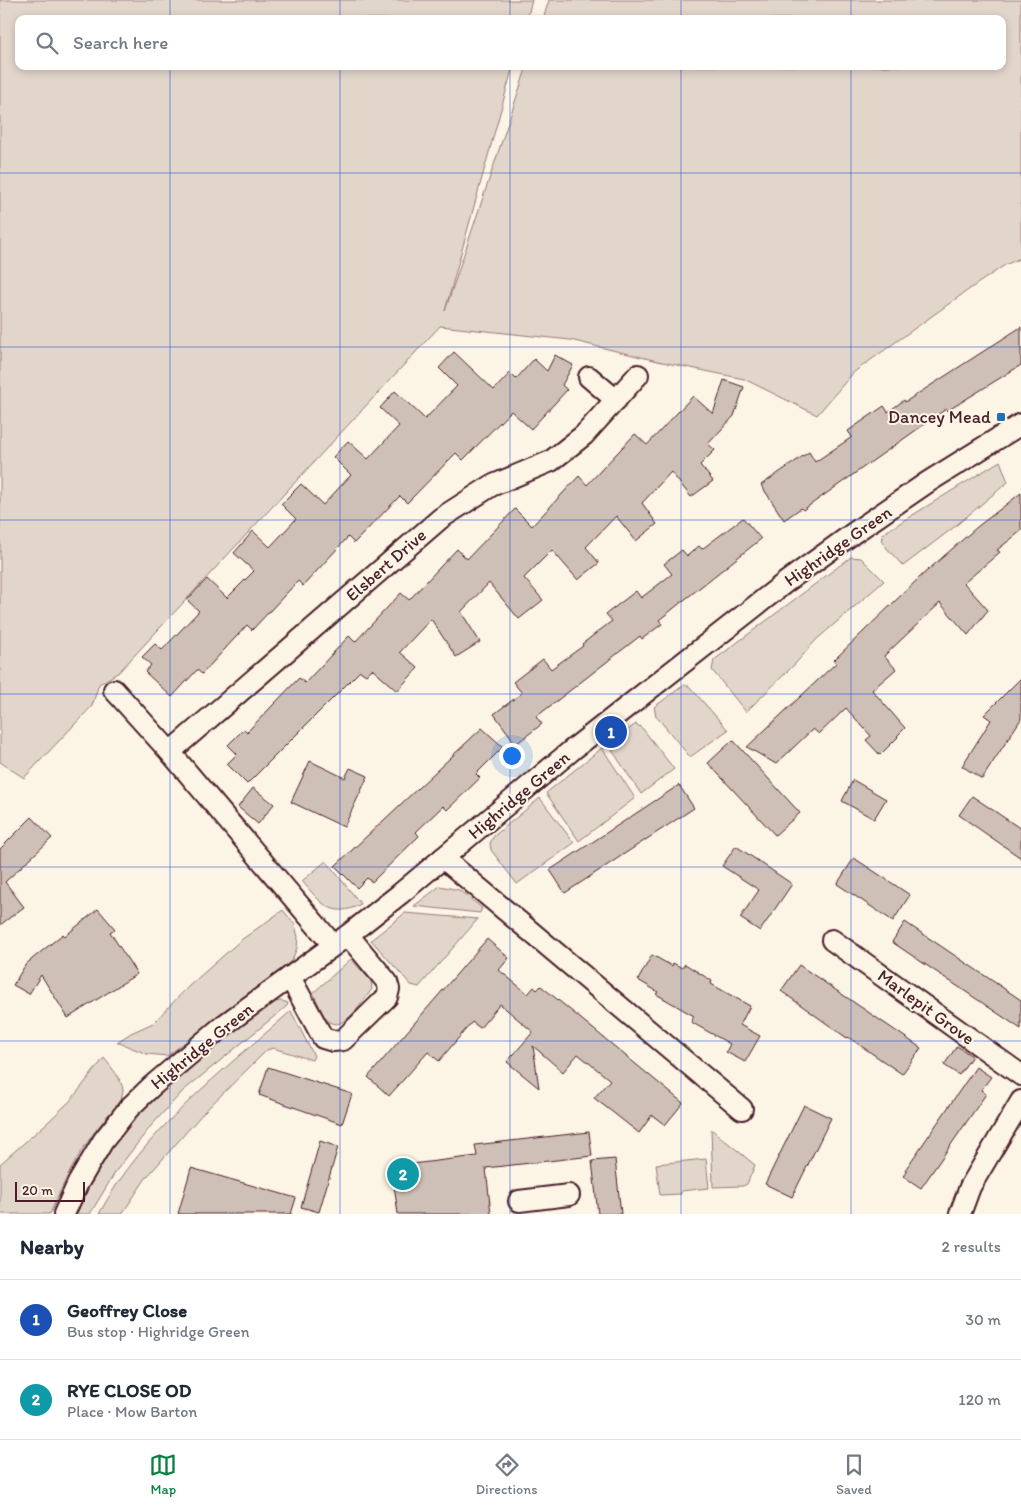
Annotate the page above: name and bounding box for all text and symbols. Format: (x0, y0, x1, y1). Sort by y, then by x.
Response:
search box (15, 15, 1006, 70)
icon: search (33, 29, 61, 57)
text: Search here (73, 31, 168, 54)
place label: Dancey Mead (888, 406, 991, 428)
marker: Dancey Mead (995, 411, 1007, 423)
street label: Highridge Green (780, 501, 896, 591)
street label: Elsbert Drive (341, 524, 431, 606)
pin: 1 (595, 713, 627, 751)
your location (499, 743, 525, 769)
street label: Highridge Green (464, 746, 574, 844)
street label: Marlepit Grove (873, 964, 979, 1050)
street label: Highridge Green (146, 998, 258, 1094)
pin: 2 (387, 1155, 419, 1193)
scale bar (15, 1179, 85, 1202)
text: 20 m (22, 1182, 53, 1199)
text: Nearby (20, 1234, 84, 1259)
text: 2 results (941, 1237, 1001, 1256)
text: Geoffrey Close (67, 1299, 187, 1322)
text: 1 (32, 1310, 40, 1329)
text: 30 m (965, 1310, 1001, 1329)
text: Bus stop · Highridge Green (67, 1322, 250, 1341)
text: RYE CLOSE OD (67, 1379, 191, 1402)
text: 2 (32, 1390, 40, 1409)
text: 120 m (958, 1390, 1001, 1409)
text: Place · Mow Barton (67, 1402, 197, 1421)
tab: Map (149, 1451, 177, 1498)
tab: Directions (476, 1451, 537, 1498)
tab: Saved (836, 1451, 872, 1498)

